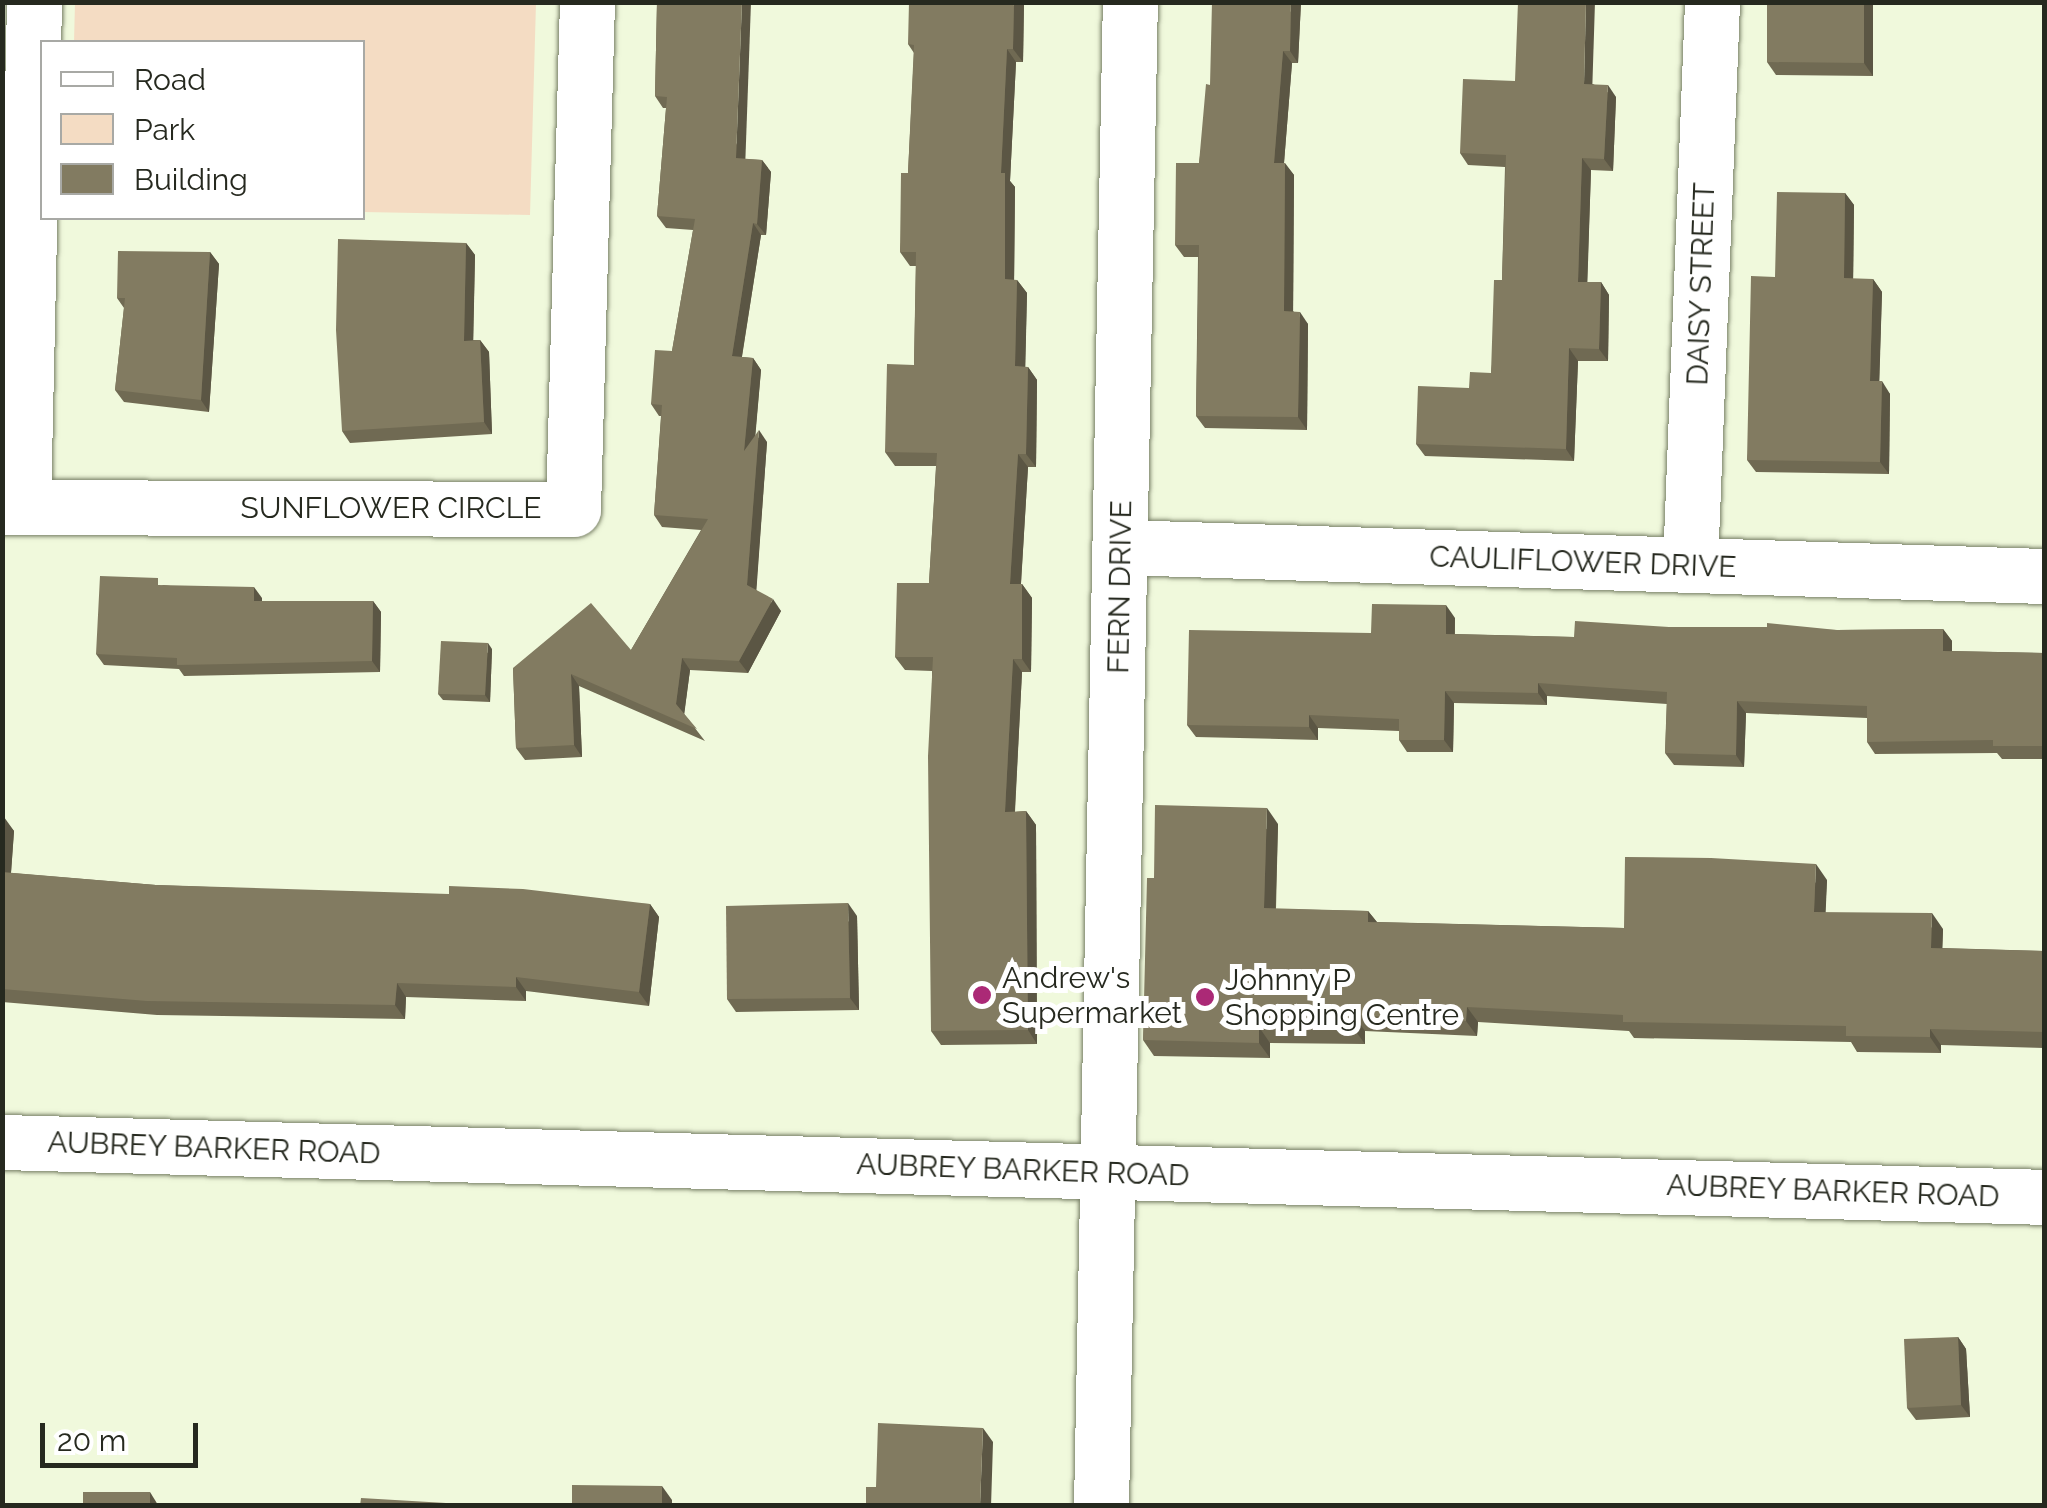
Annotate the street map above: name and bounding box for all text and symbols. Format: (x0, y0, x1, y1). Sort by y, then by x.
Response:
legend (40, 40, 365, 220)
text: Road (134, 62, 206, 97)
text: Park (134, 112, 195, 147)
text: Building (134, 162, 248, 197)
street label: DAISY STREET (1679, 181, 1723, 387)
street label: SUNFLOWER CIRCLE (241, 490, 541, 526)
street label: FERN DRIVE (1100, 500, 1140, 674)
street label: CAULIFLOWER DRIVE (1429, 539, 1737, 585)
place label: Andrew's Supermarket (1002, 960, 1182, 1030)
place label: Johnny P Shopping Centre (1225, 962, 1459, 1032)
marker: Andrew's Supermarket (971, 984, 993, 1006)
marker: Johnny P Shopping Centre (1194, 986, 1216, 1008)
street label: AUBREY BARKER ROAD (46, 1124, 382, 1172)
street label: AUBREY BARKER ROAD (855, 1146, 1191, 1194)
street label: AUBREY BARKER ROAD (1665, 1167, 2001, 1215)
scale bar (45, 1403, 202, 1465)
text: 20 m (57, 1423, 126, 1458)

